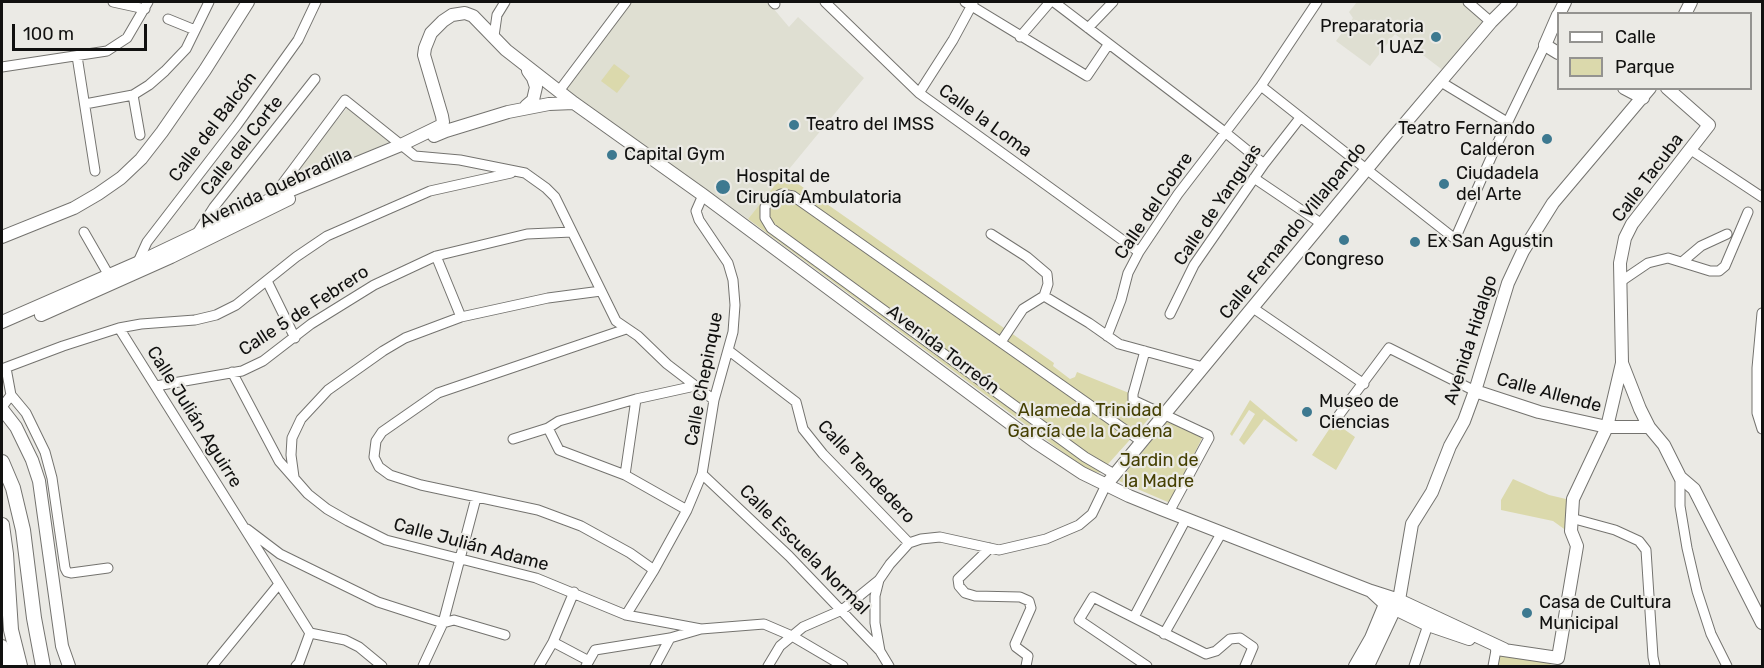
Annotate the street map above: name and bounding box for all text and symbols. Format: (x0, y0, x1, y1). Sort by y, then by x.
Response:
scale bar (15, 12, 150, 50)
legend (1557, 12, 1752, 90)
place label: Preparatoria 1 UAZ (1320, 16, 1424, 58)
text: 100 m (23, 23, 74, 45)
text: Calle (1615, 26, 1656, 48)
marker: Preparatoria 1 UAZ (1429, 30, 1443, 44)
text: Parque (1615, 56, 1675, 78)
street label: Calle del Balcón (165, 68, 261, 186)
street label: Calle la Loma (934, 80, 1036, 162)
street label: Calle del Corte (196, 92, 288, 200)
place label: Teatro del IMSS (806, 114, 934, 136)
marker: Teatro del IMSS (787, 118, 801, 132)
place label: Teatro Fernando Calderon (1398, 118, 1535, 160)
street label: Calle Tacuba (1608, 129, 1688, 227)
marker: Teatro Fernando Calderon (1540, 132, 1554, 146)
street label: Calle Fernando Villalpando (1215, 138, 1371, 324)
street label: Calle de Yanguas (1169, 140, 1267, 270)
street label: Avenida Quebradilla (196, 143, 356, 233)
place label: Capital Gym (624, 144, 725, 166)
marker: Capital Gym (605, 148, 619, 162)
street label: Calle del Cobre (1110, 148, 1198, 264)
place label: Ciudadela del Arte (1456, 163, 1539, 206)
place label: Hospital de Cirugía Ambulatoria (736, 166, 902, 208)
marker: Ciudadela del Arte (1437, 177, 1451, 191)
marker: Hospital de Cirugía Ambulatoria (714, 178, 732, 196)
place label: Ex San Agustin (1427, 231, 1553, 253)
marker: Congreso (1337, 233, 1351, 247)
marker: Ex San Agustin (1408, 235, 1422, 249)
place label: Congreso (1304, 249, 1384, 271)
street label: Calle 5 de Febrero (235, 261, 373, 361)
street label: Avenida Hidalgo (1440, 273, 1502, 407)
street label: Avenida Torreón (882, 301, 1004, 399)
street label: Calle Chepinque (680, 310, 728, 448)
street label: Calle Julián Aguirre (142, 342, 246, 492)
street label: Calle Allende (1494, 369, 1604, 417)
place label: Museo de Ciencias (1319, 391, 1399, 434)
park label: Alameda Trinidad García de la Cadena (1008, 400, 1172, 442)
marker: Museo de Ciencias (1300, 405, 1314, 419)
street label: Calle Tendedero (813, 416, 919, 528)
park label: Jardin de la Madre (1119, 450, 1199, 492)
street label: Calle Escuela Normal (735, 481, 873, 619)
street label: Calle Julián Adame (391, 514, 551, 576)
place label: Casa de Cultura Municipal (1539, 592, 1671, 634)
marker: Casa de Cultura Municipal (1520, 606, 1534, 620)

